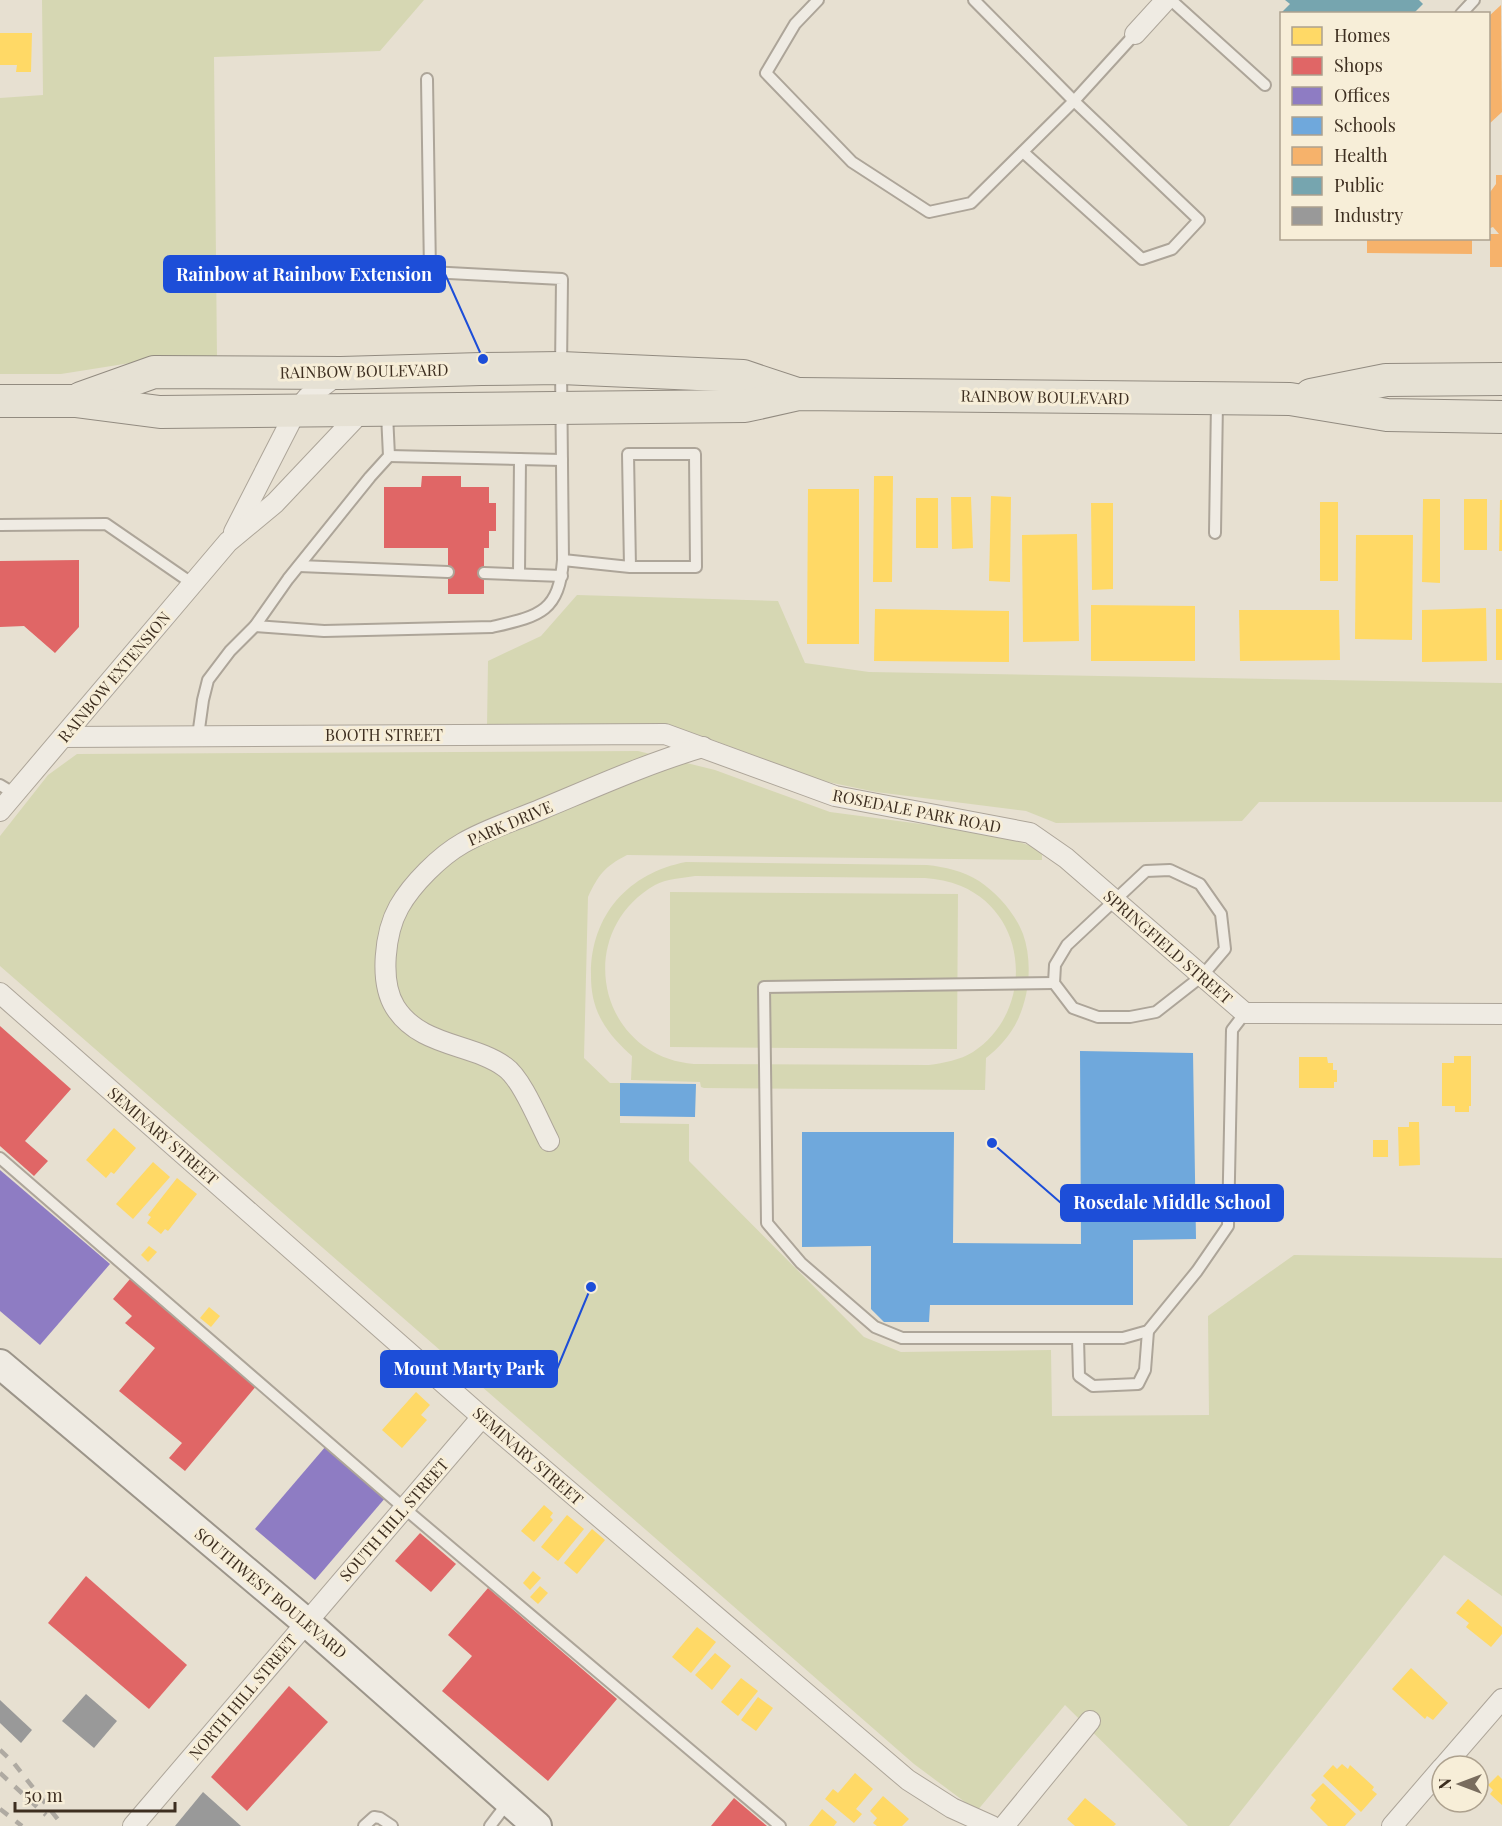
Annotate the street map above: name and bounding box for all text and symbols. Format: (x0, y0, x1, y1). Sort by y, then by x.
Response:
legend (1280, 12, 1490, 240)
text: Homes (1334, 23, 1390, 47)
text: Shops (1334, 53, 1383, 77)
text: Offices (1334, 83, 1390, 107)
text: Schools (1334, 113, 1396, 137)
text: Health (1334, 143, 1388, 167)
text: Public (1334, 173, 1384, 197)
text: Industry (1334, 203, 1403, 227)
callout: Rainbow at Rainbow Extension (164, 256, 445, 292)
text: Rainbow at Rainbow Extension (176, 262, 432, 286)
street label: RAINBOW BOULEVARD (279, 359, 449, 382)
street label: RAINBOW BOULEVARD (960, 385, 1130, 408)
street label: RAINBOW EXTENSION (53, 607, 174, 746)
street label: BOOTH STREET (325, 724, 443, 745)
street label: ROSEDALE PARK ROAD (831, 784, 1003, 837)
street label: PARK DRIVE (464, 795, 555, 850)
street label: SPRINGFIELD STREET (1100, 885, 1237, 1008)
street label: SEMINARY STREET (104, 1082, 223, 1189)
callout: Rosedale Middle School (1061, 1185, 1283, 1221)
text: Rosedale Middle School (1073, 1190, 1271, 1214)
callout: Mount Marty Park (381, 1351, 557, 1387)
text: Mount Marty Park (393, 1356, 545, 1380)
street label: SEMINARY STREET (469, 1402, 588, 1509)
street label: SOUTH HILL STREET (335, 1454, 453, 1585)
street label: SOUTHWEST BOULEVARD (191, 1523, 352, 1662)
street label: NORTH HILL STREET (184, 1629, 301, 1764)
north arrow (1430, 1754, 1490, 1814)
scale bar (15, 1775, 176, 1813)
text: N (1434, 1778, 1455, 1790)
text: 50 m (24, 1783, 63, 1807)

